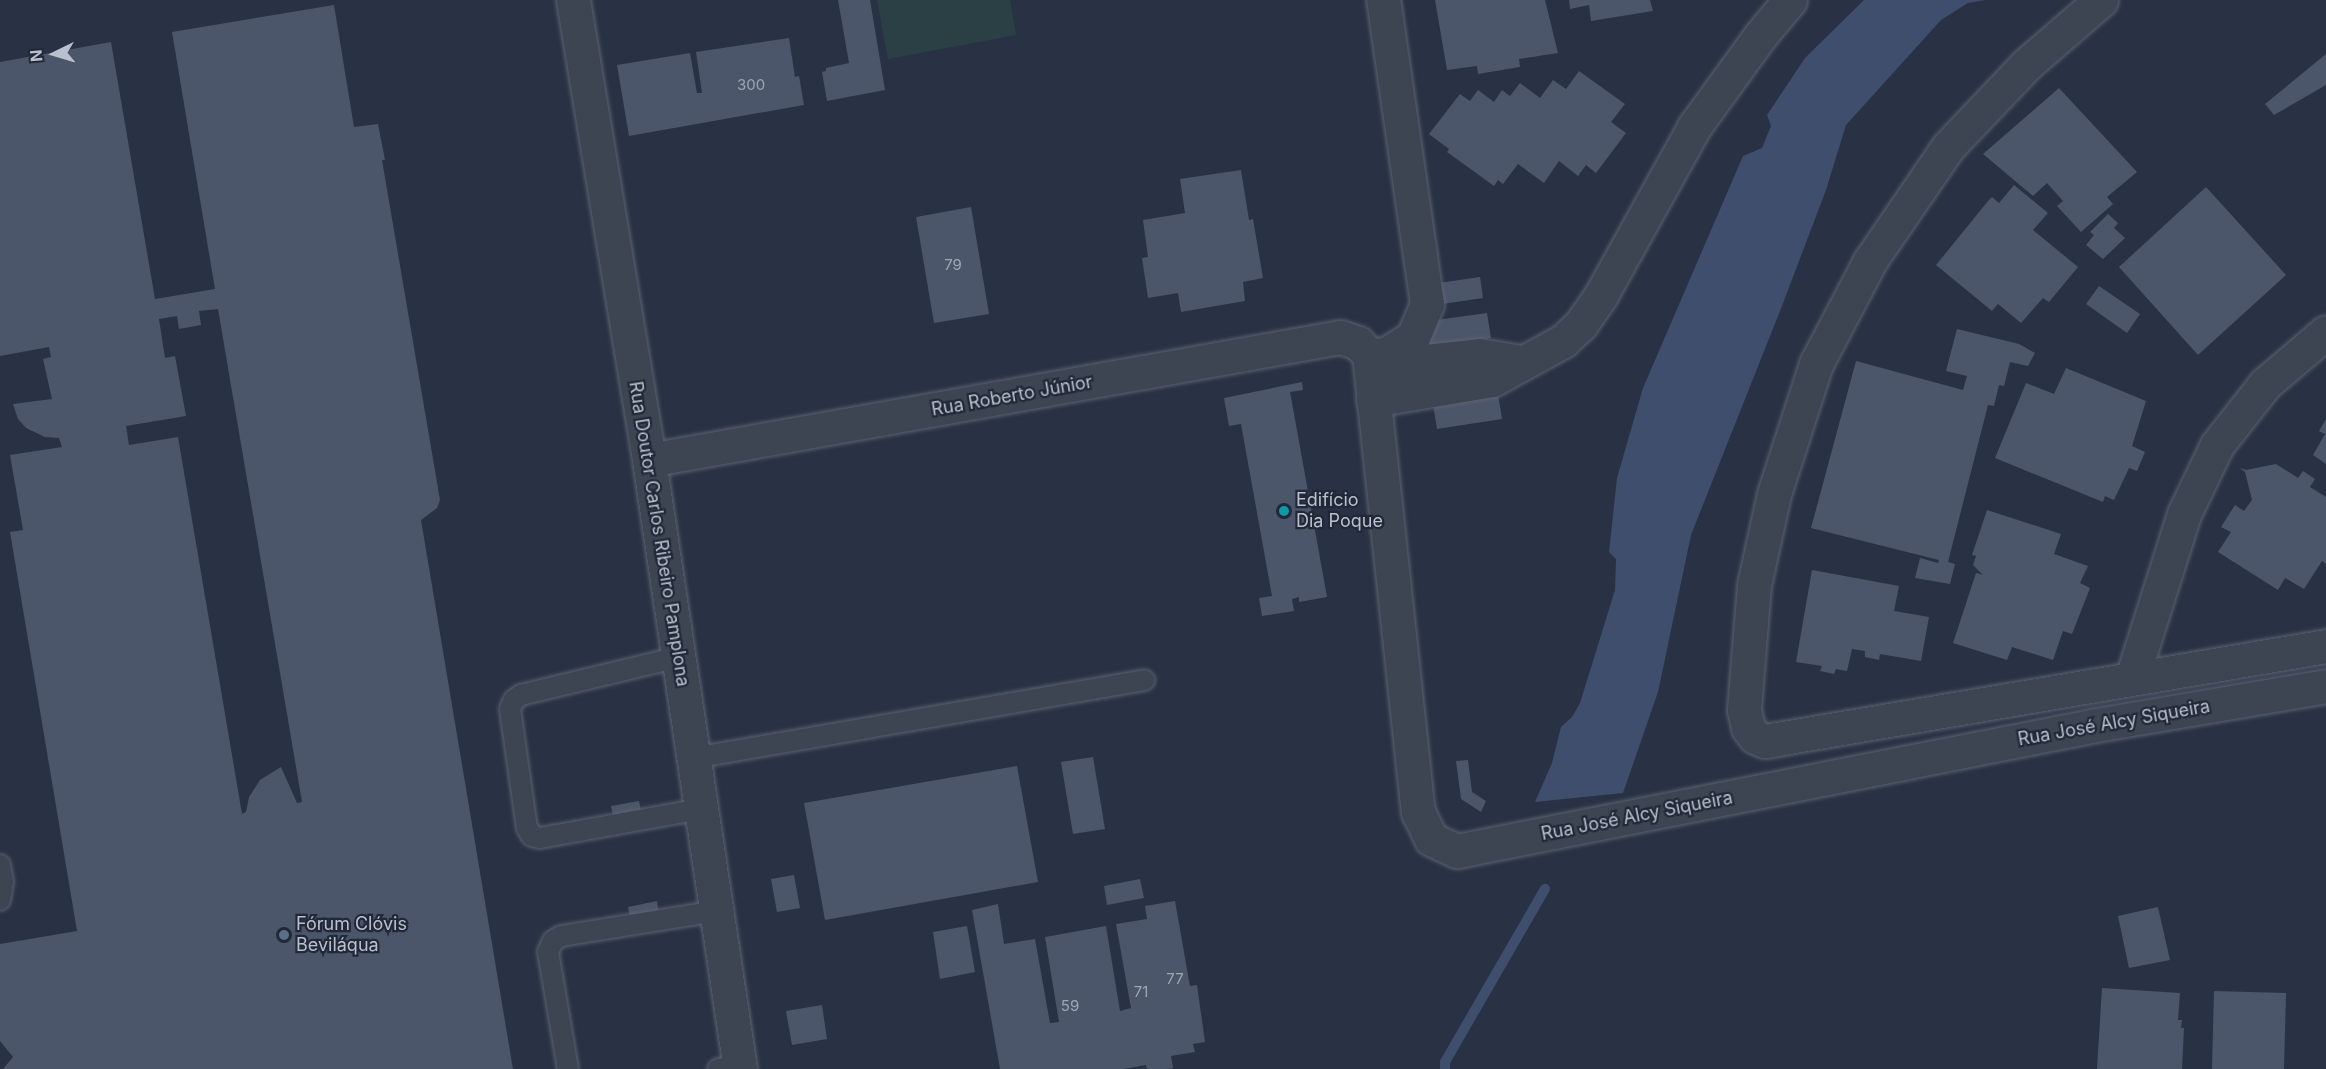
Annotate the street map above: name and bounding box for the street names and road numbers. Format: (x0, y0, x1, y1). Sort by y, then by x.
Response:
street label: Rua Roberto Júnior (930, 371, 1094, 421)
street label: Rua Doutor Carlos Ribeiro Pamplona (624, 380, 694, 688)
street label: Rua José Alcy Siqueira (2016, 695, 2212, 751)
street label: Rua José Alcy Siqueira (1539, 787, 1735, 845)

